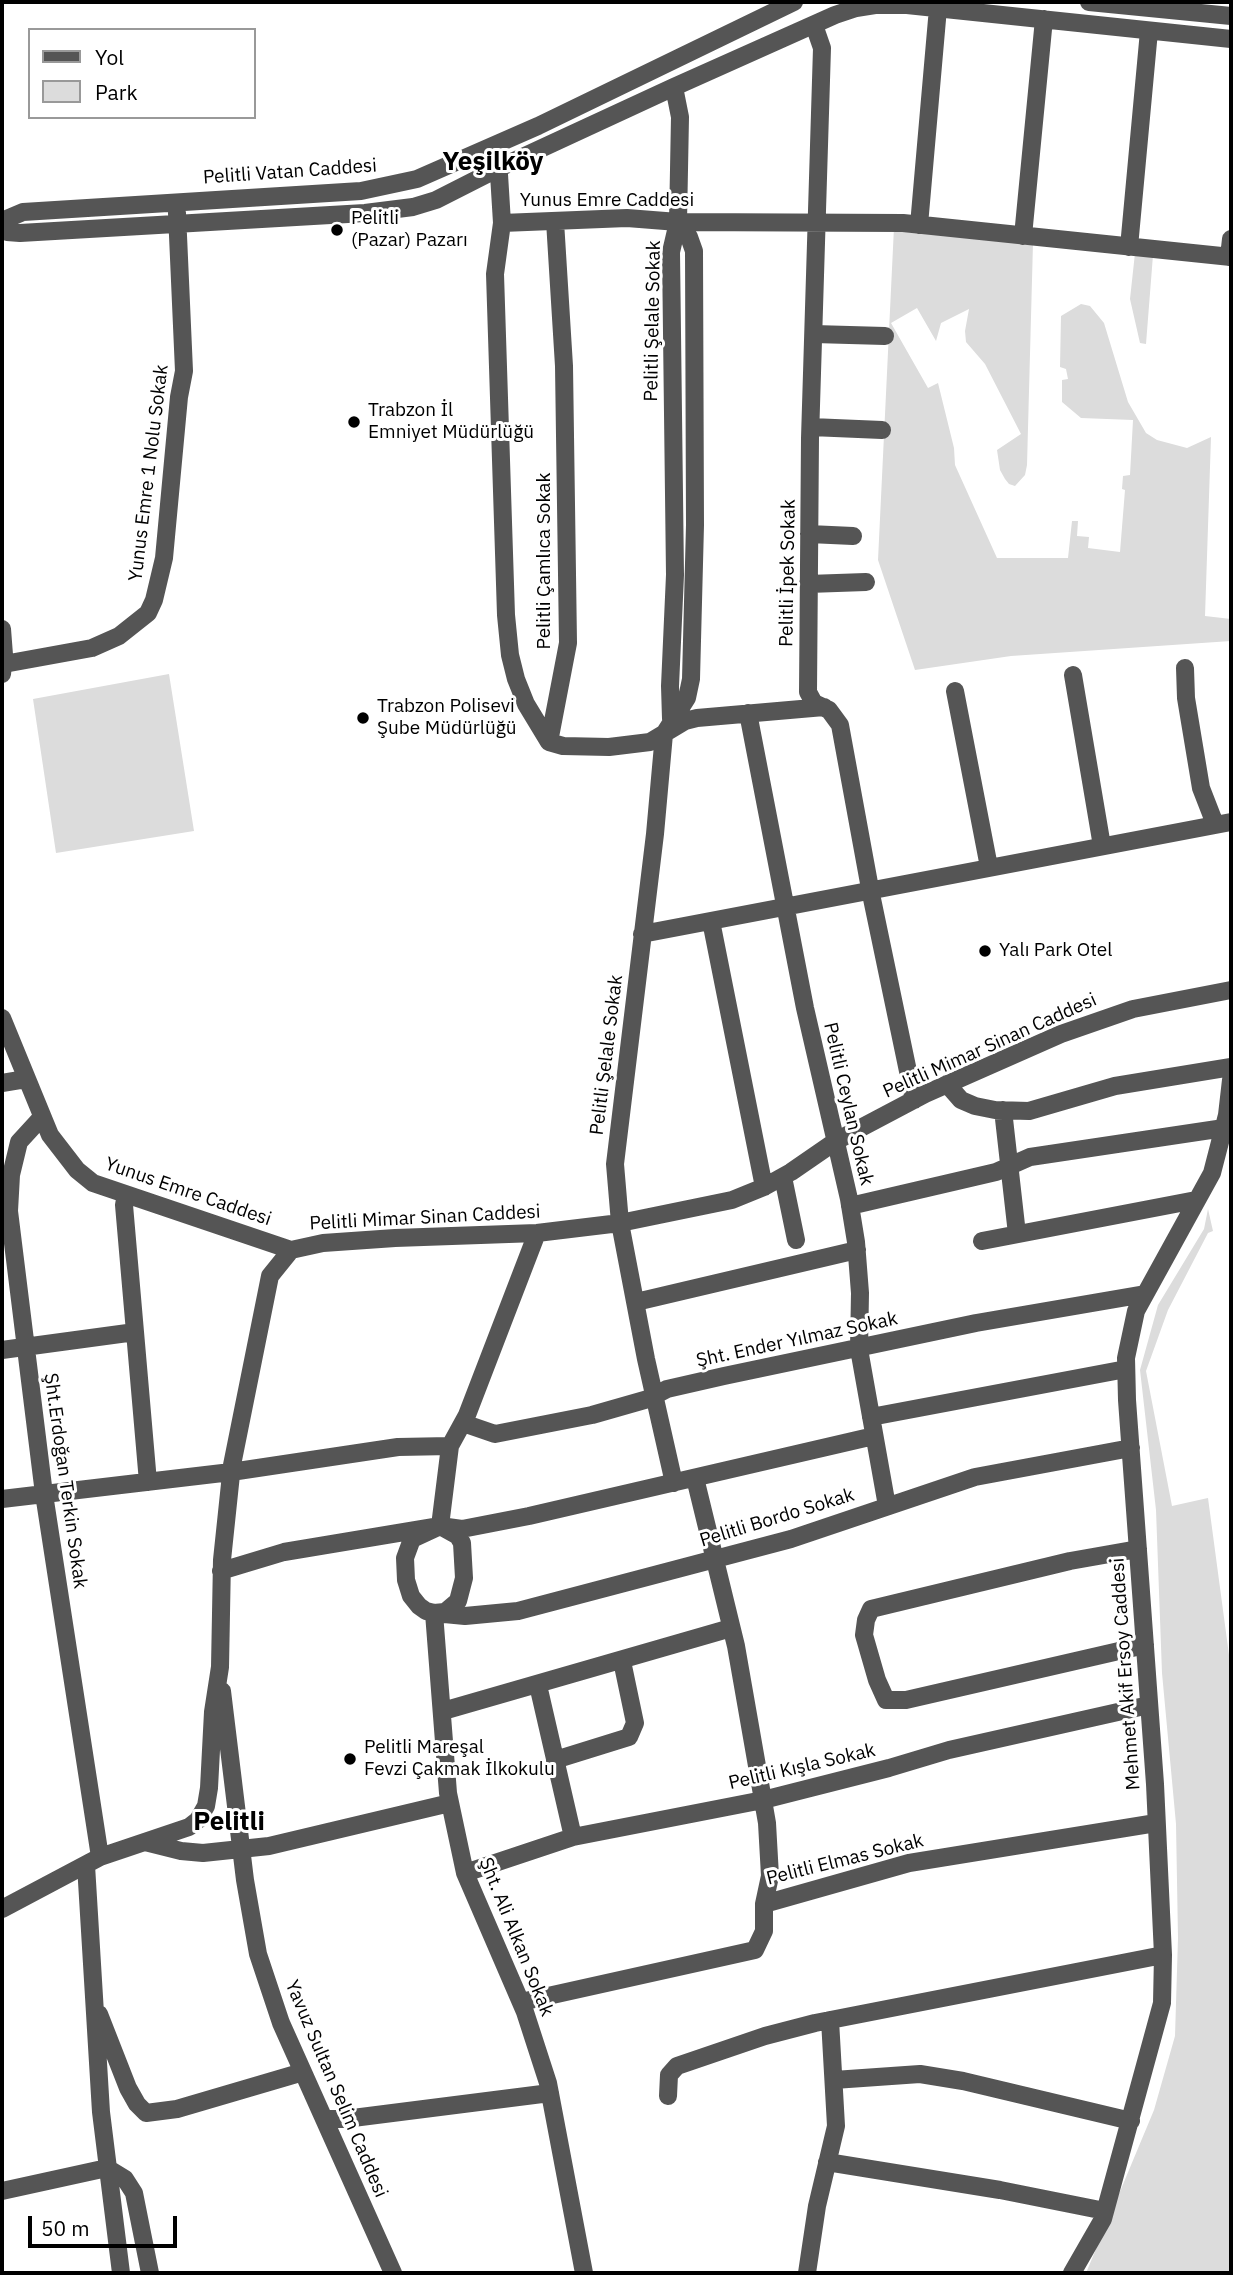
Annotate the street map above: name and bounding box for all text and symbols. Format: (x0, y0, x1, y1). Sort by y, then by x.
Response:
legend (28, 28, 256, 119)
text: Yol (95, 43, 124, 71)
text: Park (95, 78, 138, 106)
district label: Yeşilköy (443, 146, 543, 178)
street label: Pelitli Vatan Caddesi (202, 155, 378, 189)
street label: Yunus Emre Caddesi (520, 190, 694, 212)
place label: Pelitli (Pazar) Pazarı (351, 208, 468, 252)
marker: Pelitli (Pazar) Pazarı (329, 222, 345, 238)
street label: Pelitli Şelale Sokak (640, 240, 666, 402)
street label: Yunus Emre 1 Nolu Sokak (124, 363, 174, 583)
place label: Trabzon İl Emniyet Müdürlüğü (368, 400, 534, 444)
marker: Trabzon İl Emniyet Müdürlüğü (346, 414, 362, 430)
street label: Pelitli Çamlıca Sokak (534, 473, 556, 649)
street label: Pelitli İpek Sokak (775, 499, 801, 647)
place label: Trabzon Polisevi Şube Müdürlüğü (377, 696, 517, 740)
marker: Trabzon Polisevi Şube Müdürlüğü (355, 710, 371, 726)
place label: Yalı Park Otel (999, 940, 1112, 962)
marker: Yalı Park Otel (977, 943, 993, 959)
street label: Pelitli Şelale Sokak (586, 974, 628, 1136)
street label: Pelitli Mimar Sinan Caddesi (880, 989, 1100, 1103)
street label: Pelitli Ceylan Sokak (818, 1020, 878, 1188)
street label: Yunus Emre Caddesi (102, 1153, 274, 1231)
street label: Pelitli Mimar Sinan Caddesi (309, 1201, 541, 1235)
street label: Şht. Ender Yılmaz Sokak (694, 1308, 900, 1372)
street label: Şht.Erdoğan Terkin Sokak (39, 1372, 91, 1590)
street label: Pelitli Bordo Sokak (697, 1484, 857, 1552)
street label: Mehmet Akif Ersoy Caddesi (1107, 1557, 1145, 1791)
place label: Pelitli Mareşal Fevzi Çakmak İlkokulu (364, 1737, 555, 1781)
street label: Pelitli Kışla Sokak (726, 1739, 878, 1795)
marker: Pelitli Mareşal Fevzi Çakmak İlkokulu (342, 1751, 358, 1767)
district label: Pelitli (193, 1806, 265, 1838)
street label: Pelitli Elmas Sokak (764, 1829, 926, 1891)
street label: Şht. Ali Alkan Sokak (474, 1854, 558, 2020)
street label: Yavuz Sultan Selim Caddesi (280, 1977, 392, 2201)
scale bar (32, 2202, 180, 2246)
text: 50 m (41, 2214, 90, 2242)

